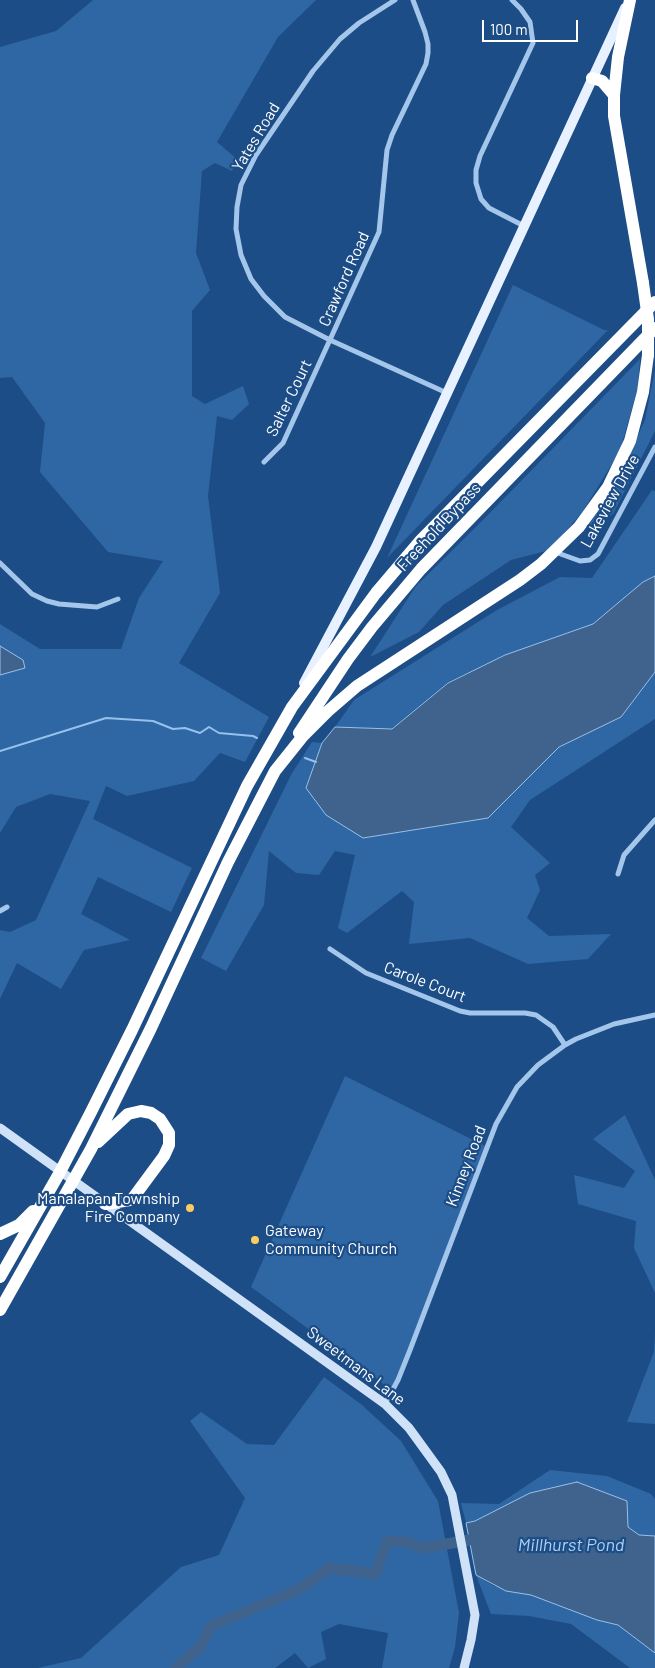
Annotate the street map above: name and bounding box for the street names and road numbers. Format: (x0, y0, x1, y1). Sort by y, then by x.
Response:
street label: Yates Road (228, 99, 284, 175)
street label: Crawford Road (315, 229, 373, 329)
street label: Salter Court (262, 356, 316, 440)
street label: Lakeview Drive (576, 451, 644, 551)
street label: Freehold Bypass (393, 479, 485, 575)
street label: Carole Court (381, 958, 469, 1006)
street label: Kinney Road (442, 1123, 490, 1209)
street label: Sweetmans Lane (303, 1323, 409, 1409)

